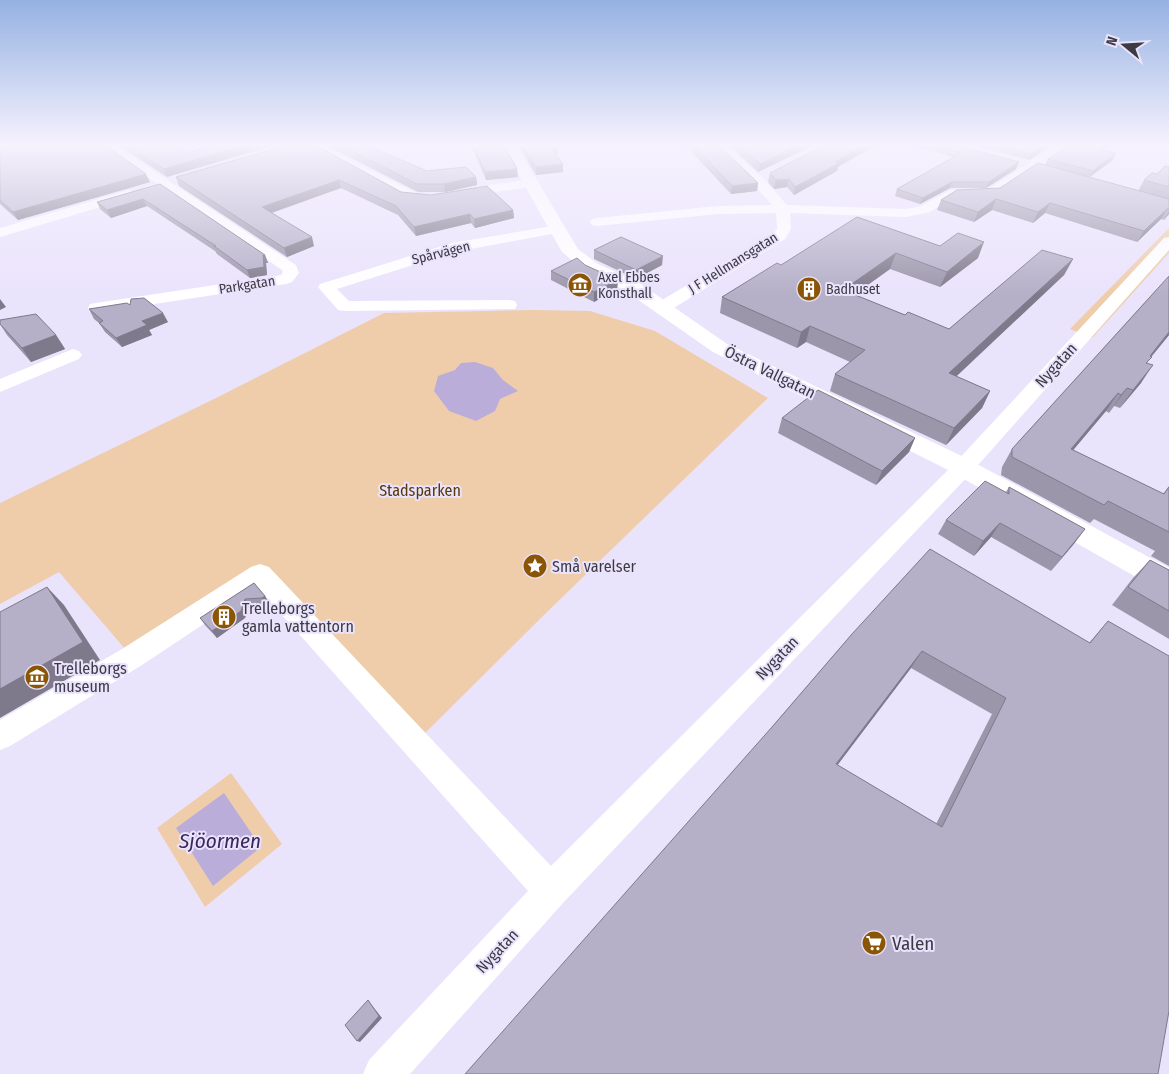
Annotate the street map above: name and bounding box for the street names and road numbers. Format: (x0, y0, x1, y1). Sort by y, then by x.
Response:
street label: J F Hellmansgatan (685, 229, 781, 297)
street label: Spårvägen (410, 238, 472, 268)
street label: Parkgatan (218, 272, 276, 298)
street label: Nygatan (1031, 339, 1081, 391)
street label: Östra Vallgatan (721, 342, 819, 402)
street label: Nygatan (752, 632, 802, 684)
street label: Nygatan (472, 925, 522, 977)

